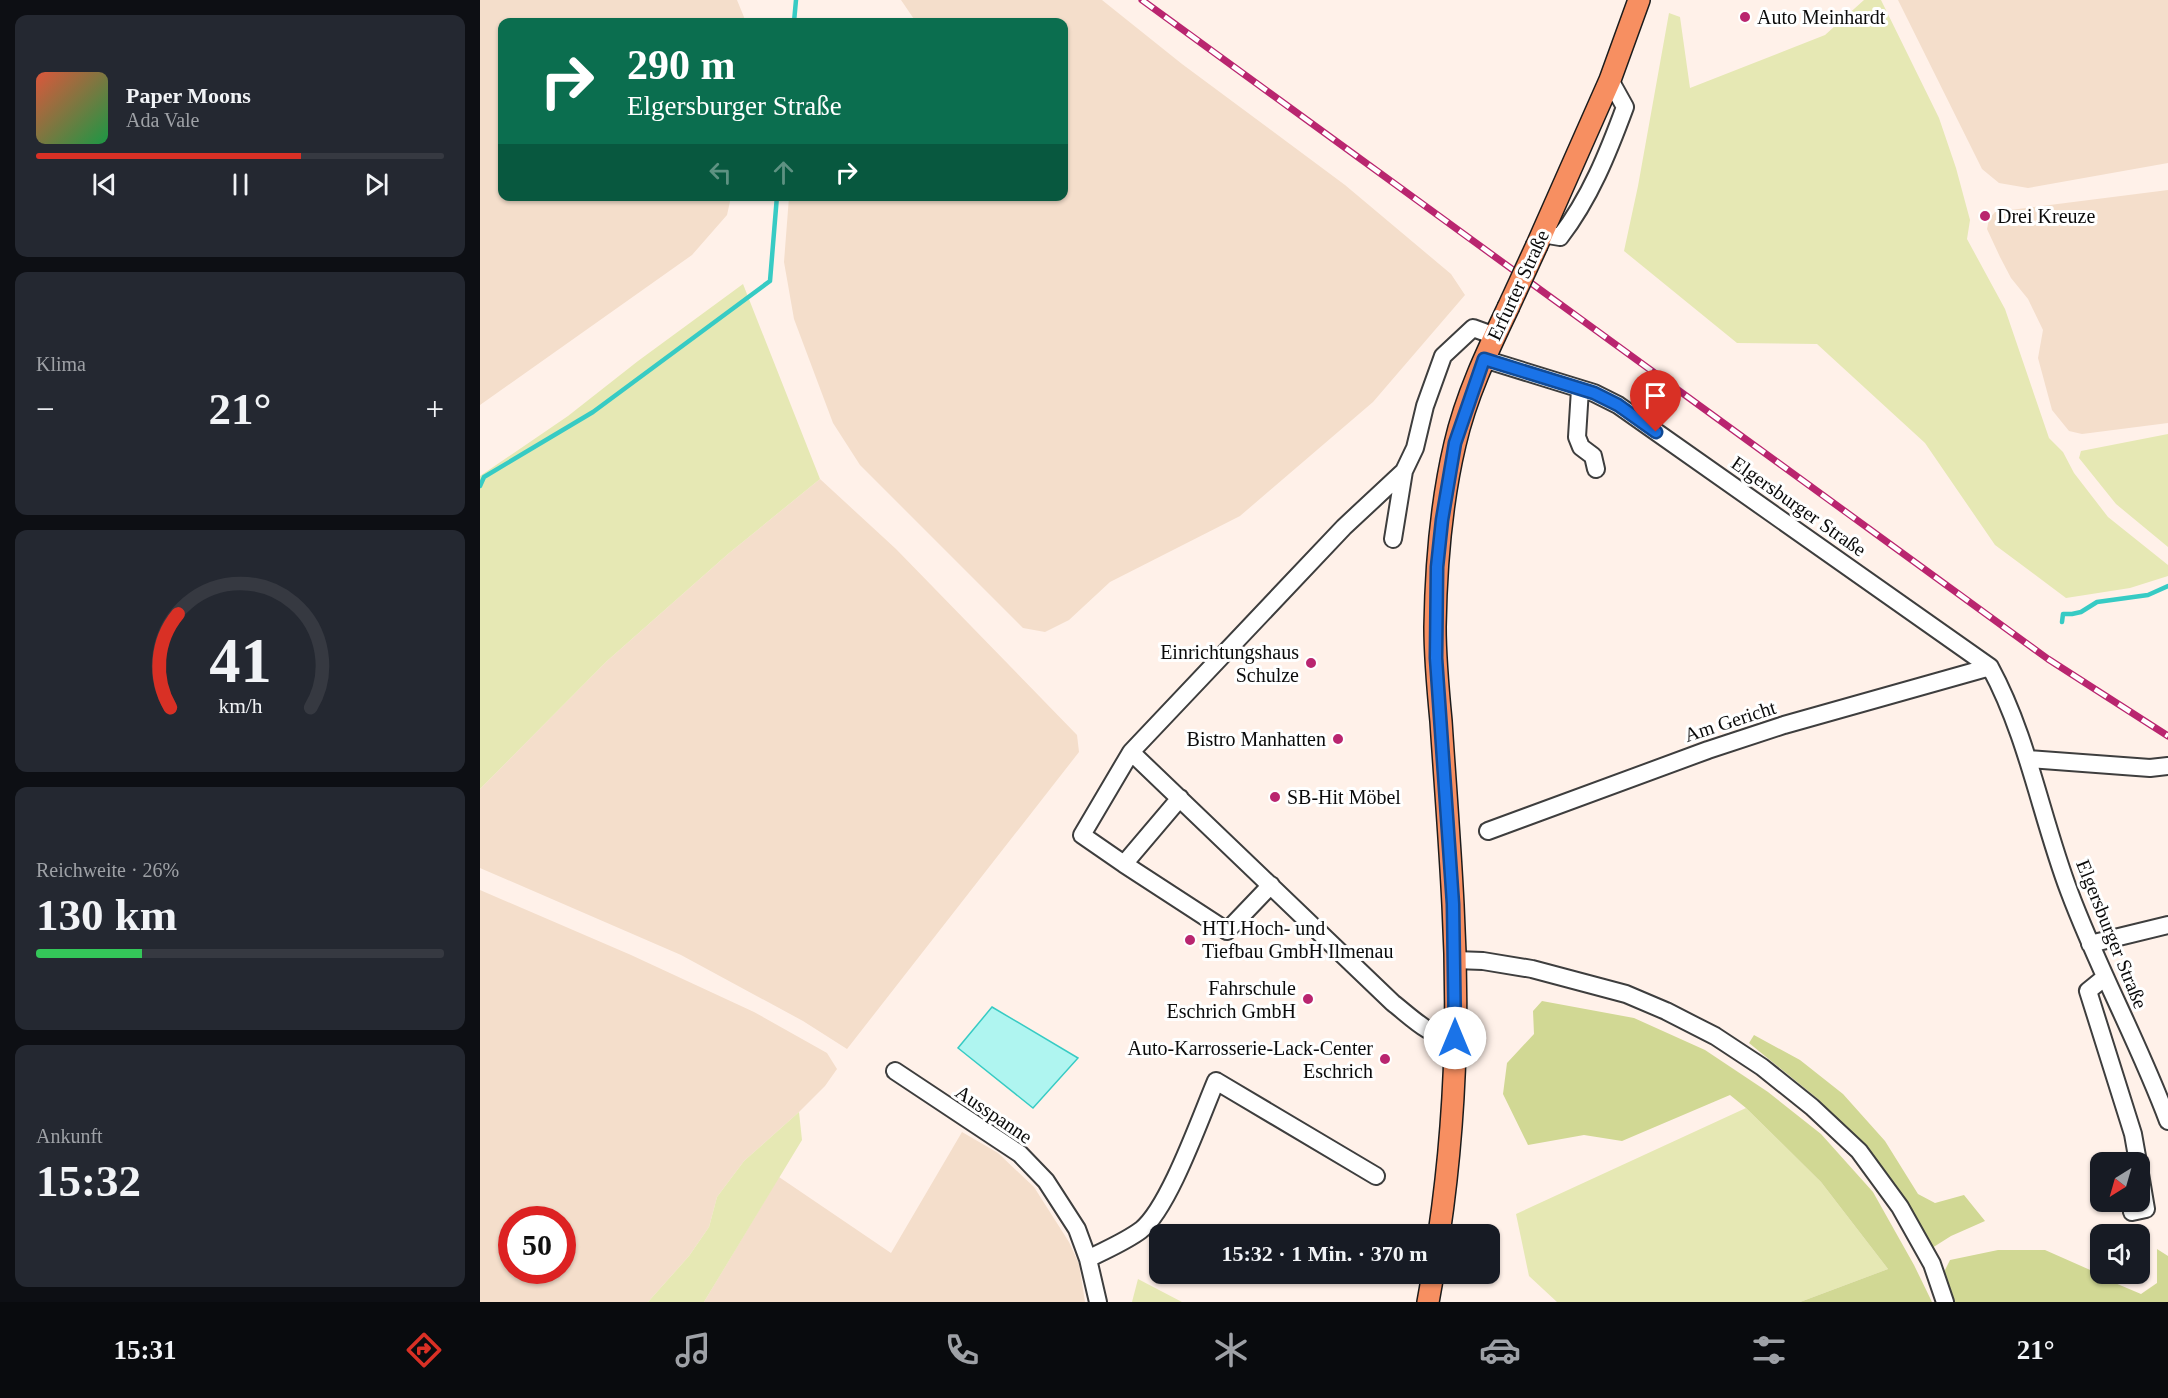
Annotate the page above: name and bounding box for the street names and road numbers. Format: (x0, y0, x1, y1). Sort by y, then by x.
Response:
street label: Erfurter Straße (1483, 226, 1553, 344)
street label: Elgersburger Straße (1727, 451, 1871, 562)
street label: Am Gericht (1681, 696, 1779, 746)
street label: Elgersburger Straße (2071, 856, 2152, 1012)
street label: Ausspanne (951, 1080, 1037, 1149)

